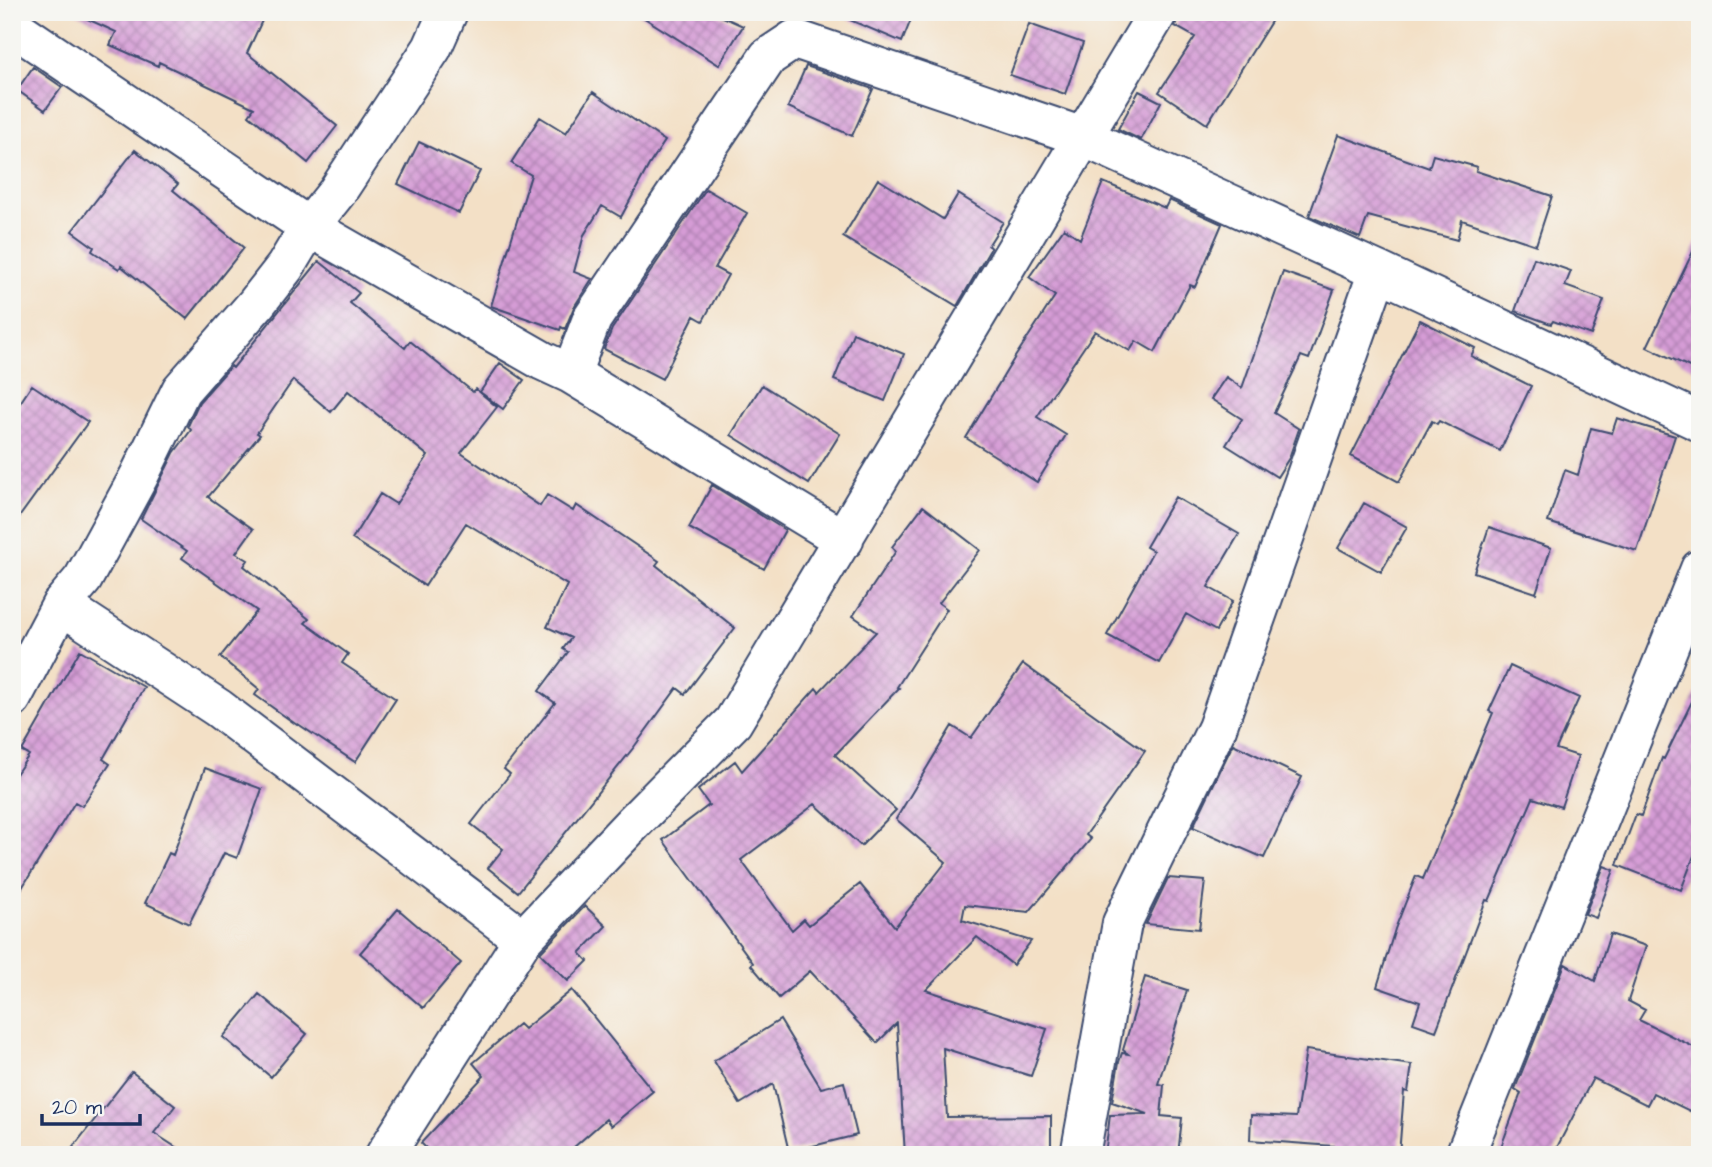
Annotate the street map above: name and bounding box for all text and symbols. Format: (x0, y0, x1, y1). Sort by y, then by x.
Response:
scale bar (42, 1083, 140, 1127)
text: 20 m (52, 1093, 103, 1122)

